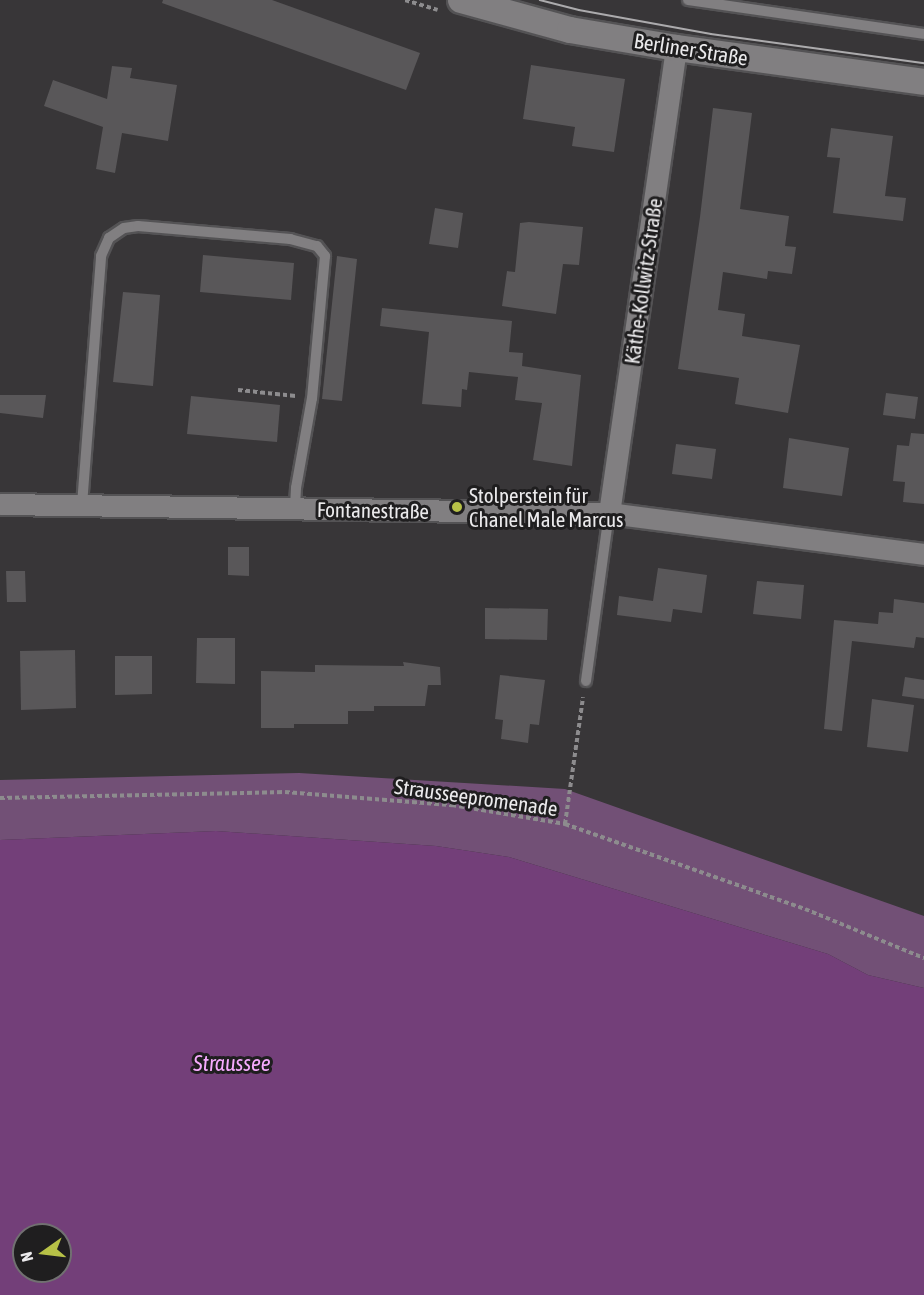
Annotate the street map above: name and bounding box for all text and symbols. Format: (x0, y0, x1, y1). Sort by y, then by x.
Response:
street label: Berliner Straße (632, 28, 750, 70)
street label: Käthe-Kollwitz-Straße (619, 196, 667, 366)
place label: Stolperstein für Chanel Male Marcus (469, 482, 624, 532)
street label: Fontanestraße (317, 496, 429, 524)
marker: Stolperstein für Chanel Male Marcus (450, 500, 464, 514)
street label: Strausseepromenade (393, 773, 559, 821)
water label: Straussee (193, 1051, 271, 1077)
north arrow (12, 1223, 72, 1283)
text: N (17, 1250, 36, 1264)

